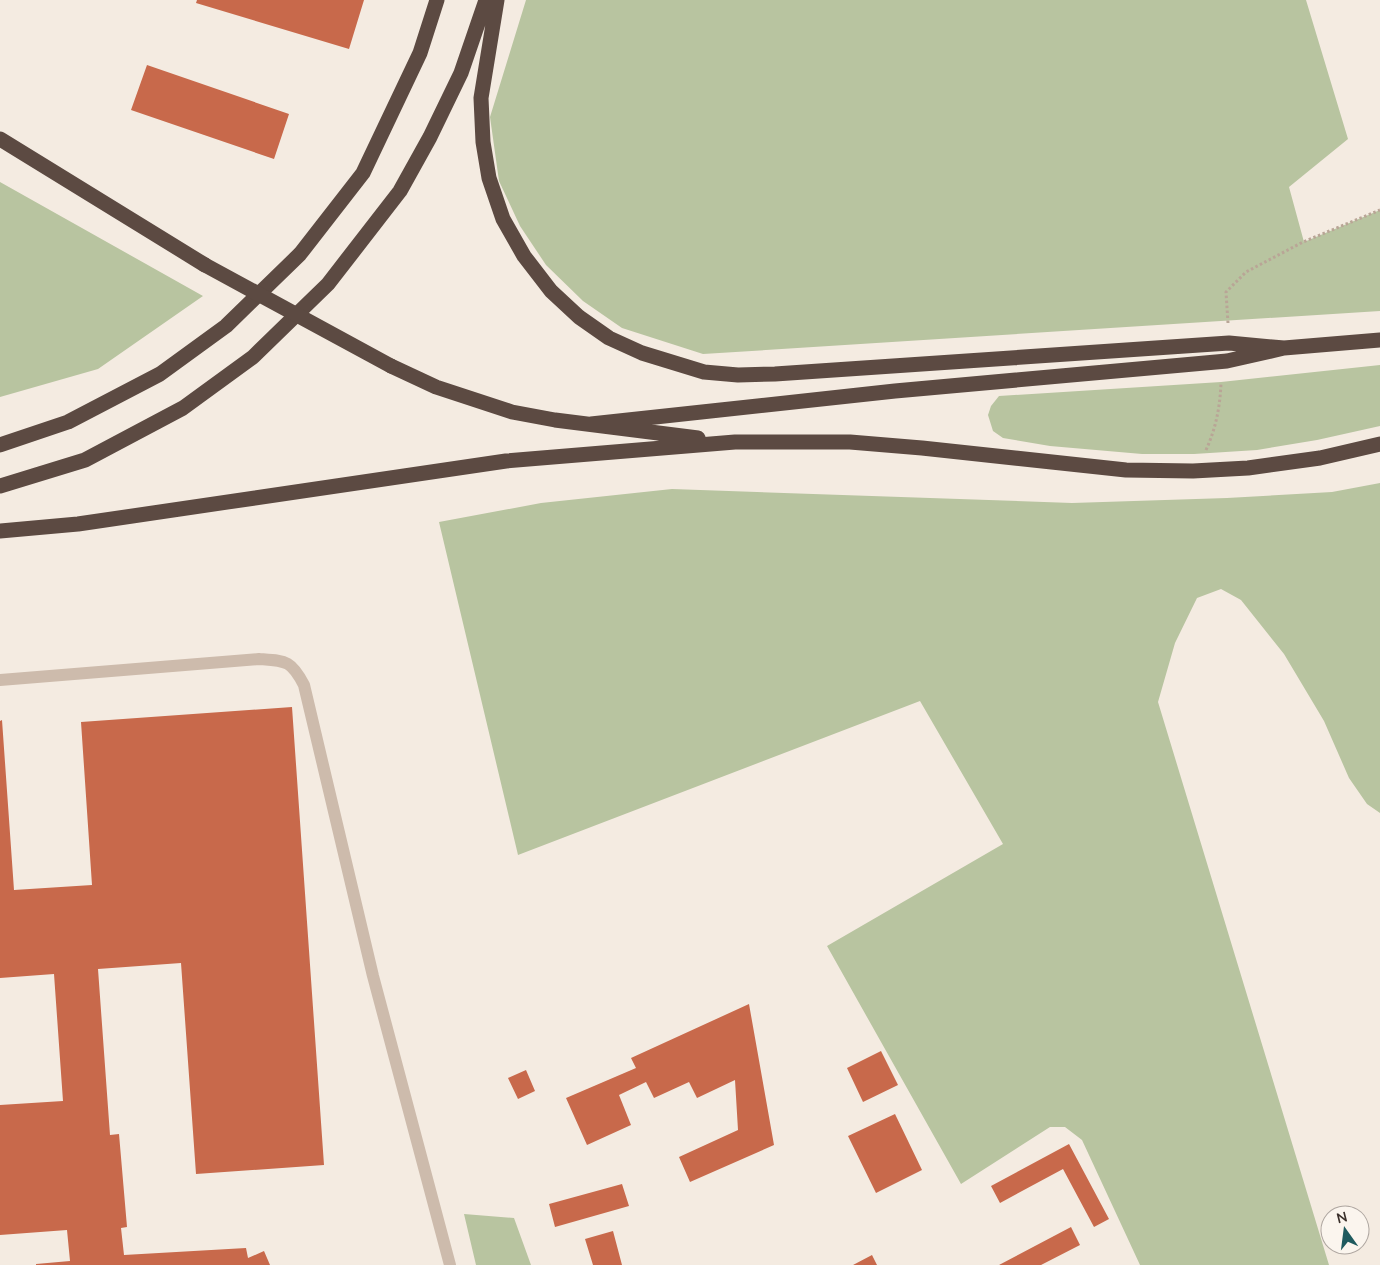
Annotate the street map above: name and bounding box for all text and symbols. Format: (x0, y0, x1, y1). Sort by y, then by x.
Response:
north arrow (1320, 1205, 1370, 1255)
text: N (1335, 1207, 1349, 1228)

